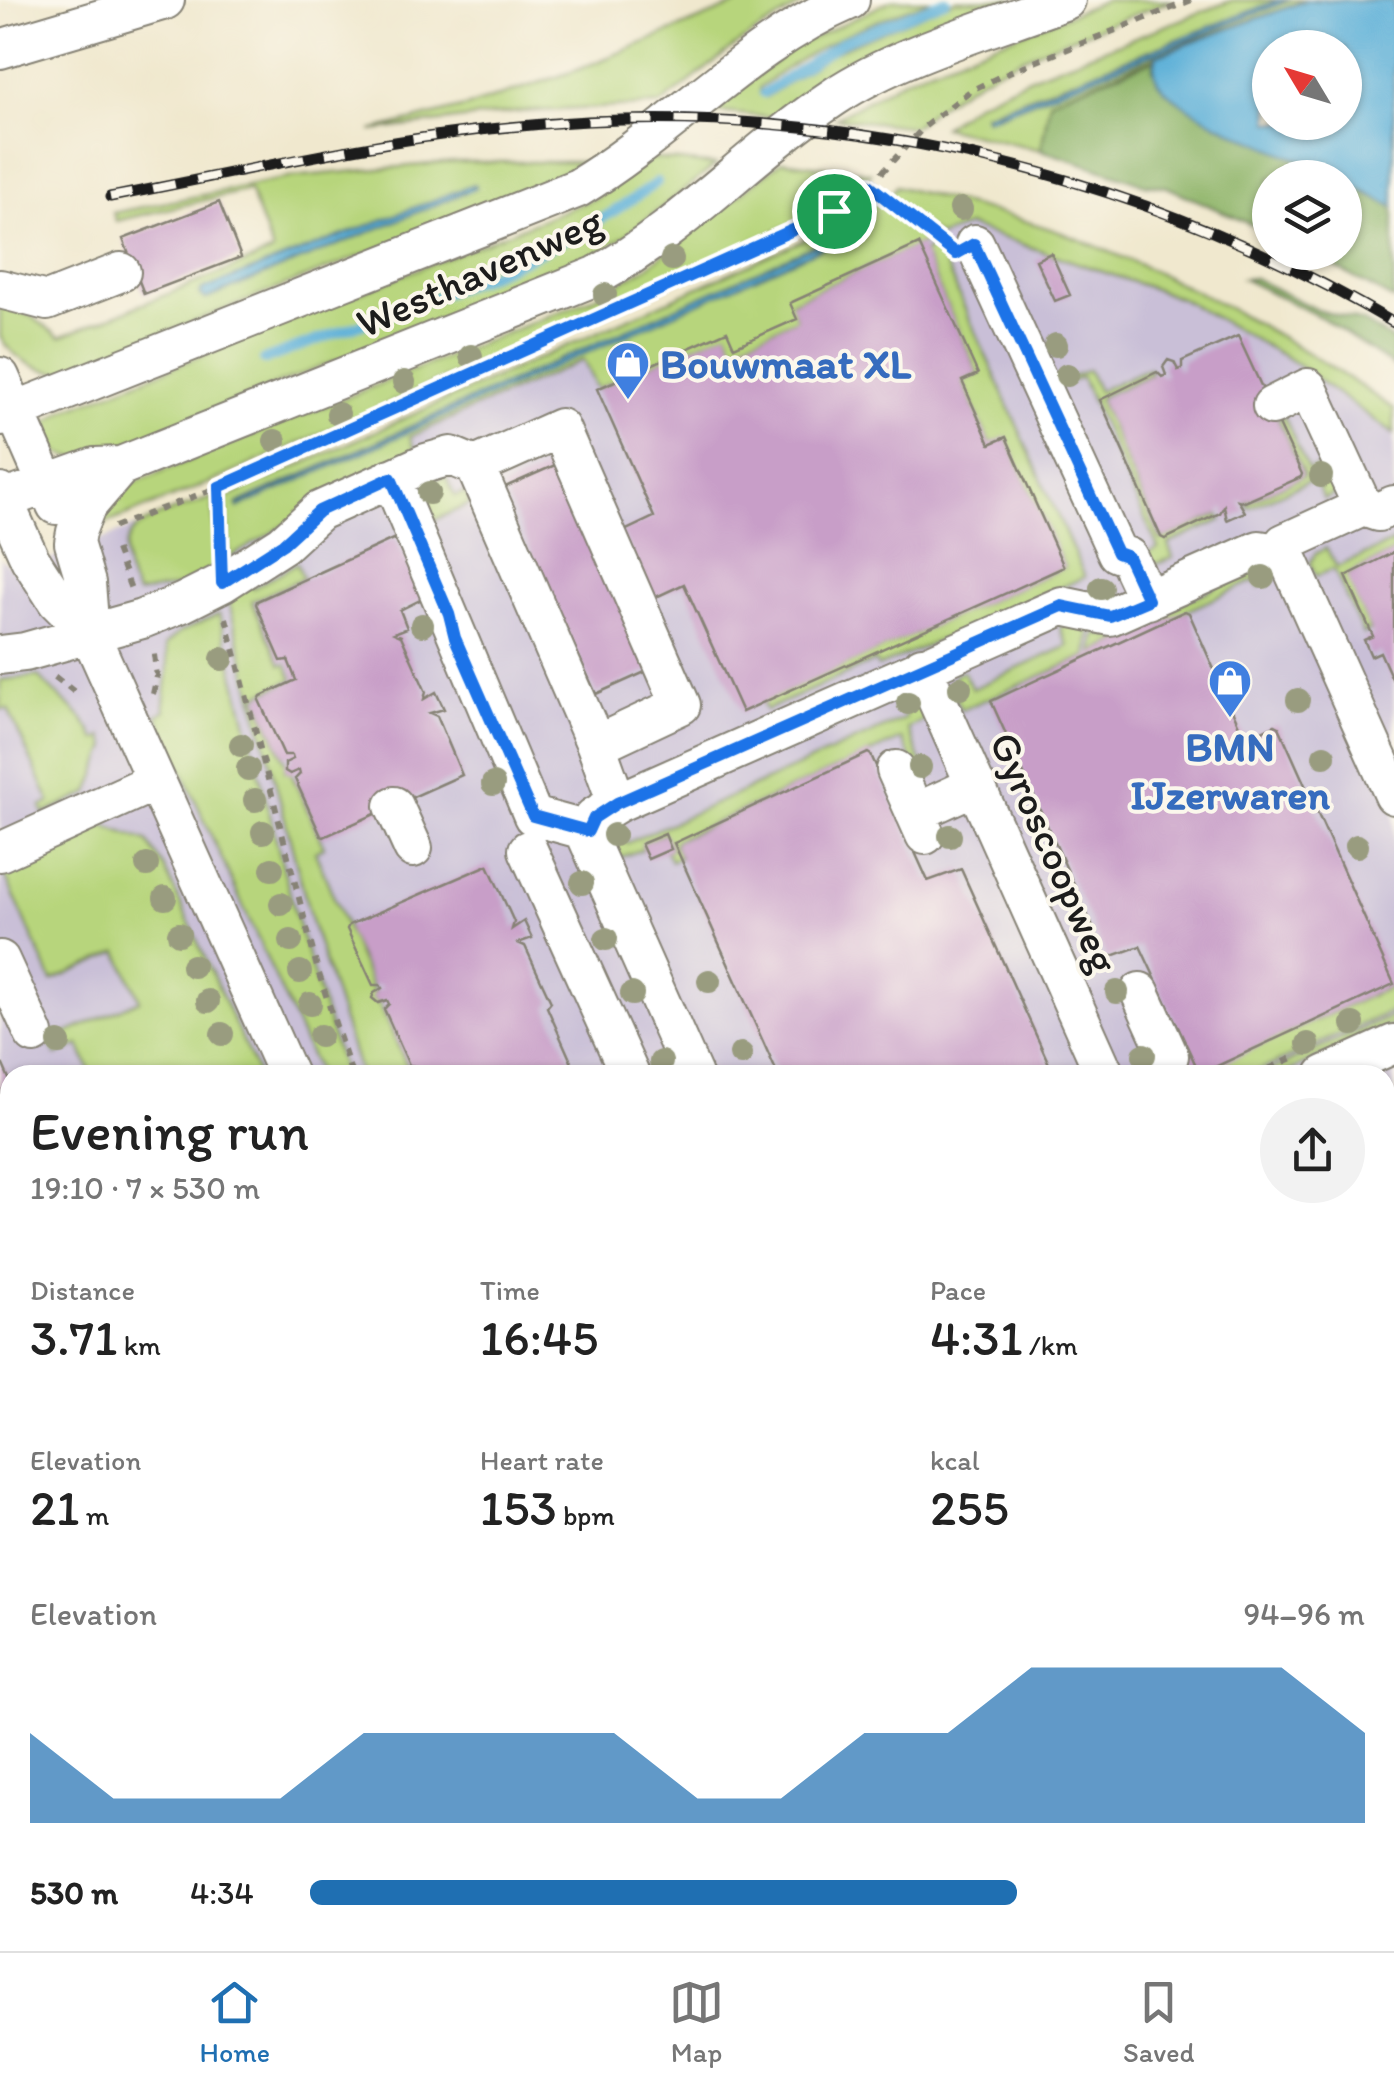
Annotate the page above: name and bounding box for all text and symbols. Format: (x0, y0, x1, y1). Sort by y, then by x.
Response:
north arrow (1252, 30, 1362, 140)
map controls (1252, 30, 1362, 270)
button: layers (1252, 160, 1362, 270)
pin (792, 169, 877, 254)
icon: arrive (807, 184, 862, 239)
street label: Westhavenweg (348, 194, 611, 348)
place label: Bouwmaat XL (660, 338, 912, 389)
shop icon: Bouwmaat XL (605, 340, 651, 401)
shop icon: BMN IJzerwaren (1207, 658, 1253, 719)
place label: BMN IJzerwaren (1130, 721, 1330, 820)
street label: Gyroscoopweg (979, 724, 1131, 981)
text: Evening run (30, 1098, 309, 1164)
button: share (1260, 1098, 1365, 1203)
text: 19:10 · 7 × 530 m (30, 1169, 260, 1207)
text: Distance (30, 1273, 135, 1307)
text: Time (480, 1273, 540, 1307)
text: Pace (930, 1273, 986, 1307)
text: 3.71 (30, 1307, 118, 1368)
text: 16:45 (480, 1307, 598, 1368)
text: 4:31 (930, 1307, 1023, 1368)
text: km (118, 1328, 161, 1362)
text: /km (1023, 1328, 1078, 1362)
text: Elevation (30, 1443, 141, 1477)
text: Heart rate (480, 1443, 604, 1477)
text: kcal (930, 1443, 980, 1477)
text: 21 (30, 1477, 80, 1538)
text: 153 (480, 1477, 557, 1538)
text: 255 (930, 1477, 1009, 1538)
text: m (80, 1498, 109, 1532)
text: bpm (557, 1498, 615, 1532)
text: Elevation (30, 1595, 157, 1633)
text: 94–96 m (1243, 1595, 1365, 1633)
text: 530 m (30, 1874, 118, 1912)
text: 4:34 (190, 1874, 254, 1912)
tab: Home (200, 1975, 270, 2069)
tab: Map (669, 1975, 724, 2069)
tab: Saved (1123, 1975, 1195, 2069)

